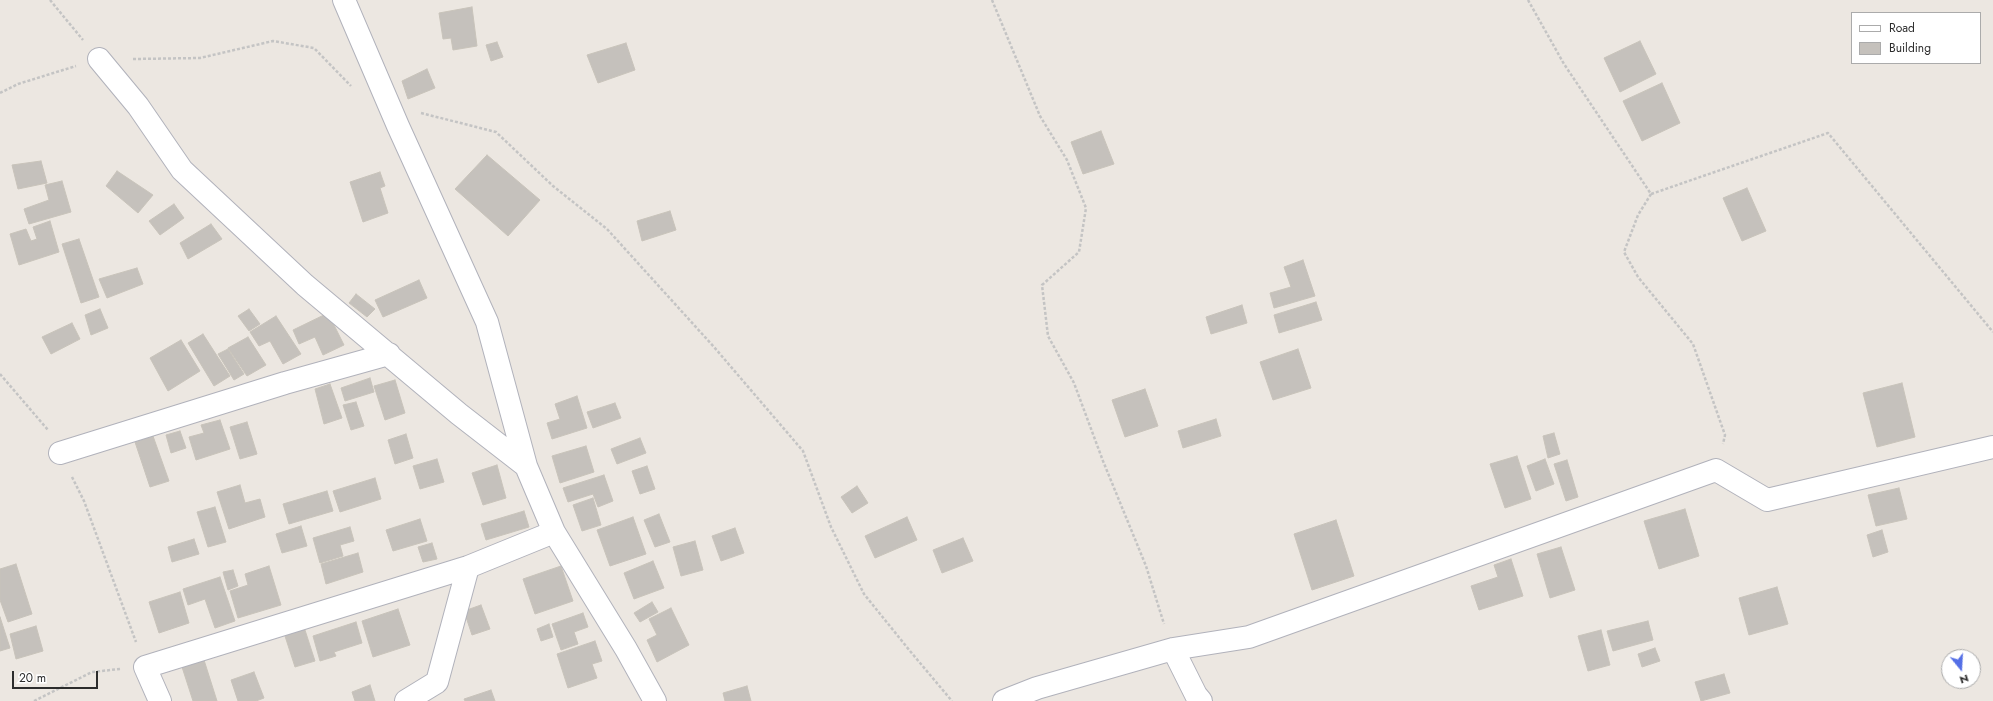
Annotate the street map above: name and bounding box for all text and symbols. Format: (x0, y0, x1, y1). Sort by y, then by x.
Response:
legend (1851, 12, 1981, 64)
text: Road (1889, 19, 1915, 37)
text: Building (1889, 39, 1931, 57)
north arrow (1941, 649, 1981, 689)
scale bar (14, 663, 100, 689)
text: 20 m (19, 669, 46, 687)
text: N (1958, 671, 1971, 688)

